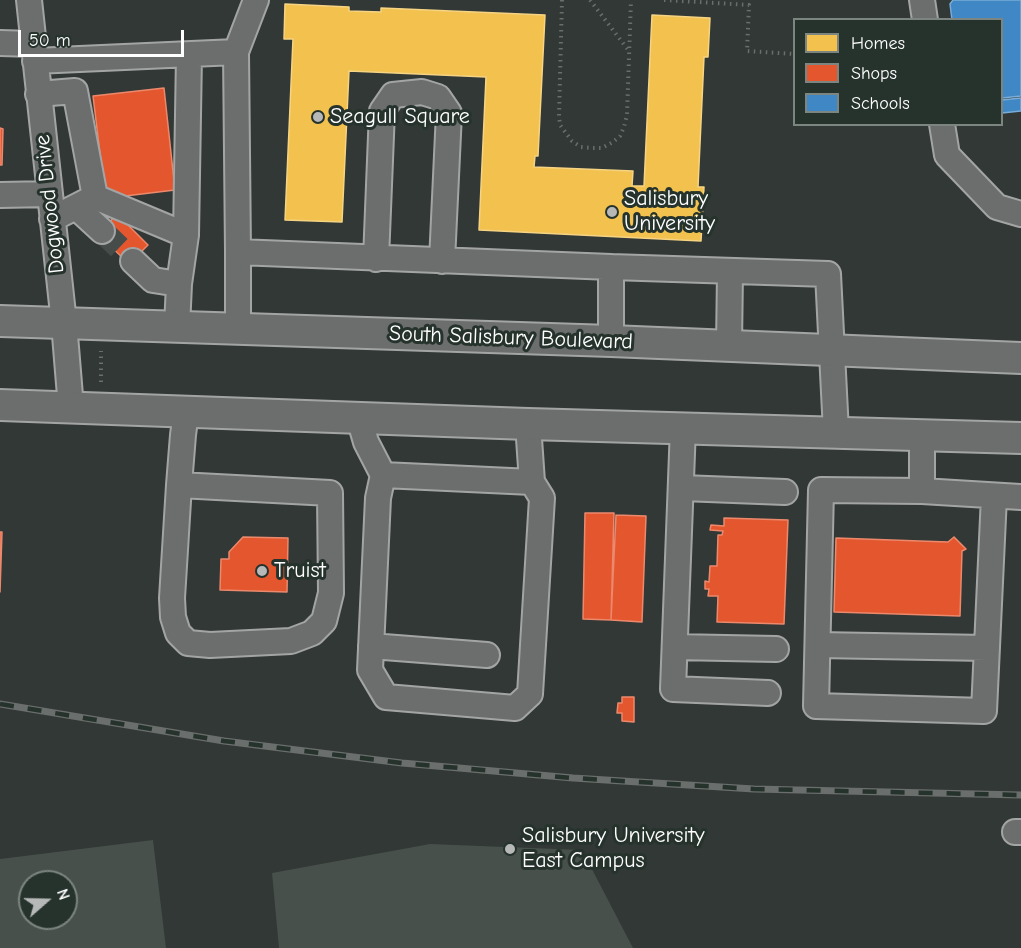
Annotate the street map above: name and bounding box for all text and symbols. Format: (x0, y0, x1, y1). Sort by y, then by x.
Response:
scale bar (21, 18, 188, 56)
legend (793, 18, 1003, 126)
text: 50 m (29, 30, 71, 51)
text: Homes (851, 33, 905, 54)
text: Shops (851, 63, 897, 84)
text: Schools (851, 93, 910, 114)
place label: Seagull Square (330, 104, 470, 130)
marker: Seagull Square (311, 110, 325, 124)
street label: Dogwood Drive (30, 133, 70, 275)
place label: Salisbury University (624, 186, 715, 237)
marker: Salisbury University (605, 205, 619, 219)
street label: South Salisbury Boulevard (389, 321, 633, 355)
place label: Truist (274, 558, 326, 584)
marker: Truist (255, 564, 269, 578)
place label: Salisbury University East Campus (522, 823, 705, 874)
marker: Salisbury University East Campus (503, 842, 517, 856)
north arrow (18, 870, 78, 930)
text: N (53, 887, 73, 903)

